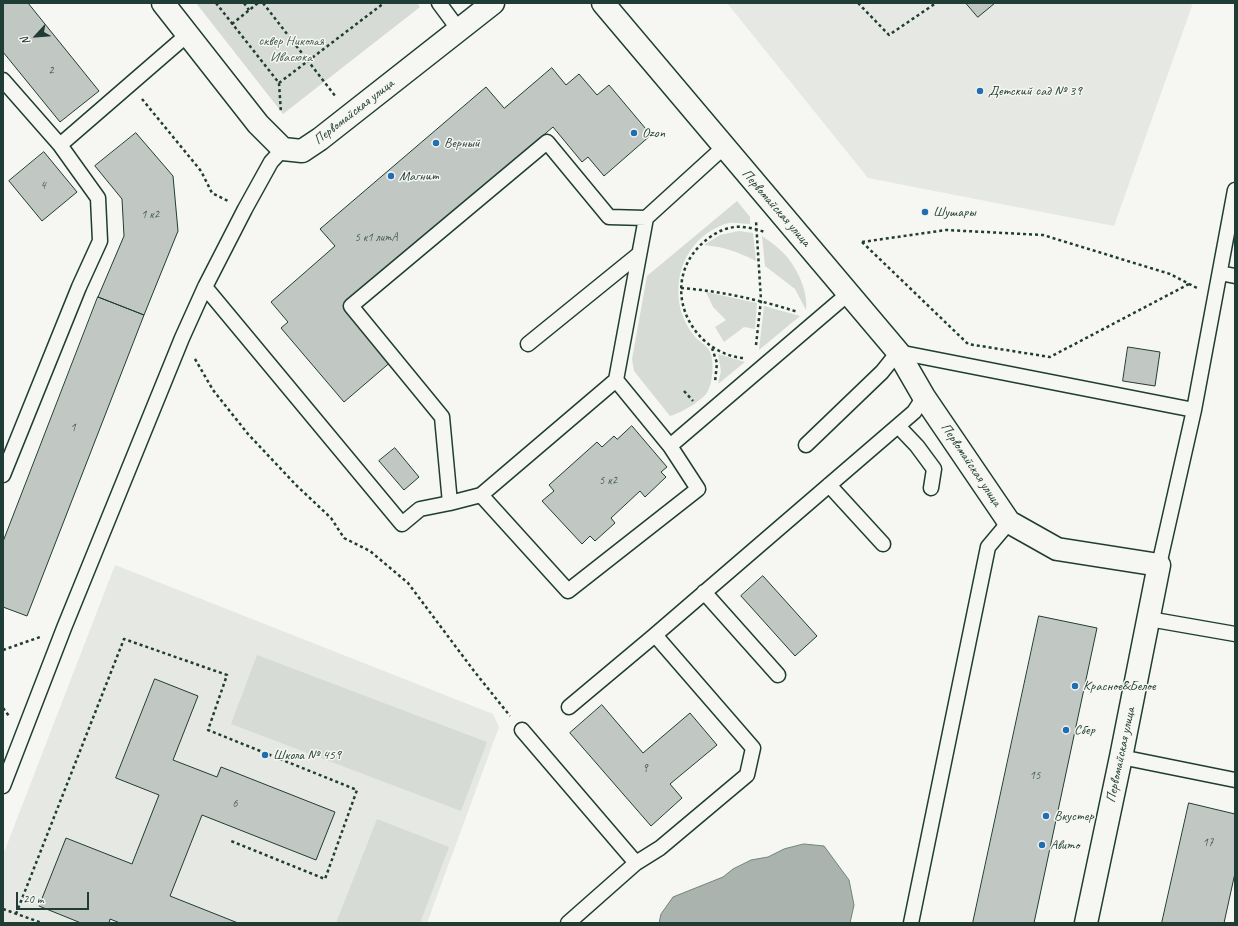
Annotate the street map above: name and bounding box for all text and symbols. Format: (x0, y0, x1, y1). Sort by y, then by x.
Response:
north arrow (16, 16, 56, 56)
park label: сквер Николая Ивасюка (258, 33, 324, 66)
text: N (17, 35, 33, 47)
house number: 2 (48, 64, 54, 78)
street label: Первомайская улица (311, 76, 397, 148)
place label: Детский сад № 39 (988, 83, 1082, 99)
marker: Детский сад № 39 (975, 86, 985, 96)
place label: Ozon (642, 125, 665, 141)
marker: Ozon (629, 128, 639, 138)
place label: Верный (444, 135, 480, 151)
marker: Верный (431, 138, 441, 148)
street label: Первомайская улица (738, 166, 814, 250)
place label: Магнит (399, 168, 439, 184)
marker: Магнит (386, 171, 396, 181)
house number: 4 (40, 179, 46, 193)
place label: Шушары (933, 204, 976, 220)
marker: Шушары (920, 207, 930, 217)
house number: 1 к2 (141, 208, 159, 222)
house number: 5 к1 литА (354, 231, 398, 245)
street label: Первомайская улица (937, 420, 1005, 510)
house number: 1 (70, 421, 76, 435)
house number: 5 к2 (599, 474, 617, 488)
place label: Красное&Белое (1083, 678, 1155, 694)
marker: Красное&Белое (1070, 681, 1080, 691)
street label: Первомайская улица (1103, 706, 1139, 804)
place label: Сбер (1074, 722, 1095, 738)
marker: Сбер (1061, 725, 1071, 735)
place label: Школа № 459 (273, 747, 341, 763)
marker: Школа № 459 (260, 750, 270, 760)
house number: 9 (642, 762, 648, 776)
house number: 15 (1030, 769, 1040, 783)
house number: 6 (232, 797, 238, 811)
place label: Вкустер (1054, 808, 1094, 824)
marker: Вкустер (1041, 811, 1051, 821)
house number: 17 (1203, 836, 1213, 850)
place label: Авито (1050, 837, 1079, 853)
marker: Авито (1037, 840, 1047, 850)
scale bar (18, 884, 91, 910)
text: 20 m (23, 891, 43, 907)

